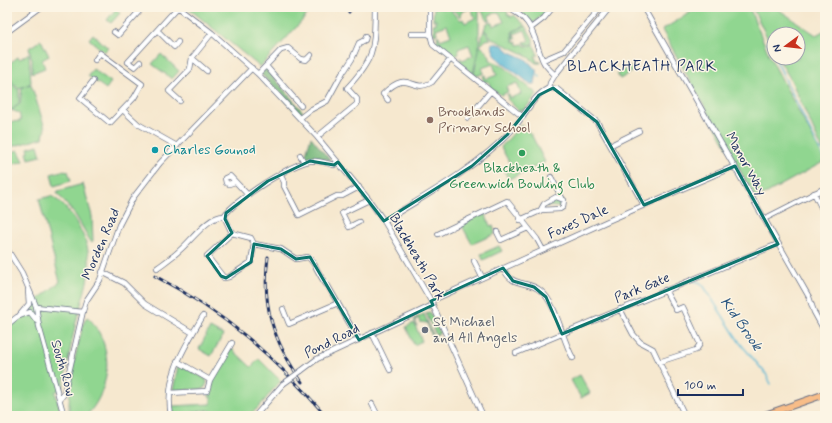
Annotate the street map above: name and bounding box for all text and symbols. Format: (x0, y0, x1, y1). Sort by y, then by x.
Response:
north arrow (766, 26, 806, 66)
text: N (770, 43, 785, 54)
district label: BLACKHEATH PARK (567, 57, 717, 77)
place label: Brooklands Primary School (438, 103, 531, 137)
marker: Brooklands Primary School (425, 115, 435, 125)
street label: Manor Way (721, 129, 771, 199)
place label: Charles Gounod (163, 141, 256, 159)
marker: Charles Gounod (150, 145, 160, 155)
marker: Blackheath & Greenwich Bowling Club (517, 148, 527, 158)
place label: Blackheath & Greenwich Bowling Club (449, 159, 595, 195)
street label: Foxes Dale (545, 201, 611, 243)
street label: Morden Road (78, 205, 124, 283)
street label: Blackheath Park (385, 210, 449, 304)
street label: Park Gate (612, 269, 672, 307)
water label: Kid Brook (715, 293, 768, 356)
place label: St Michael and All Angels (433, 313, 517, 348)
street label: Pond Road (301, 319, 363, 363)
marker: St Michael and All Angels (420, 325, 430, 335)
street label: South Row (46, 338, 80, 398)
scale bar (678, 371, 743, 397)
text: 100 m (684, 378, 716, 394)

